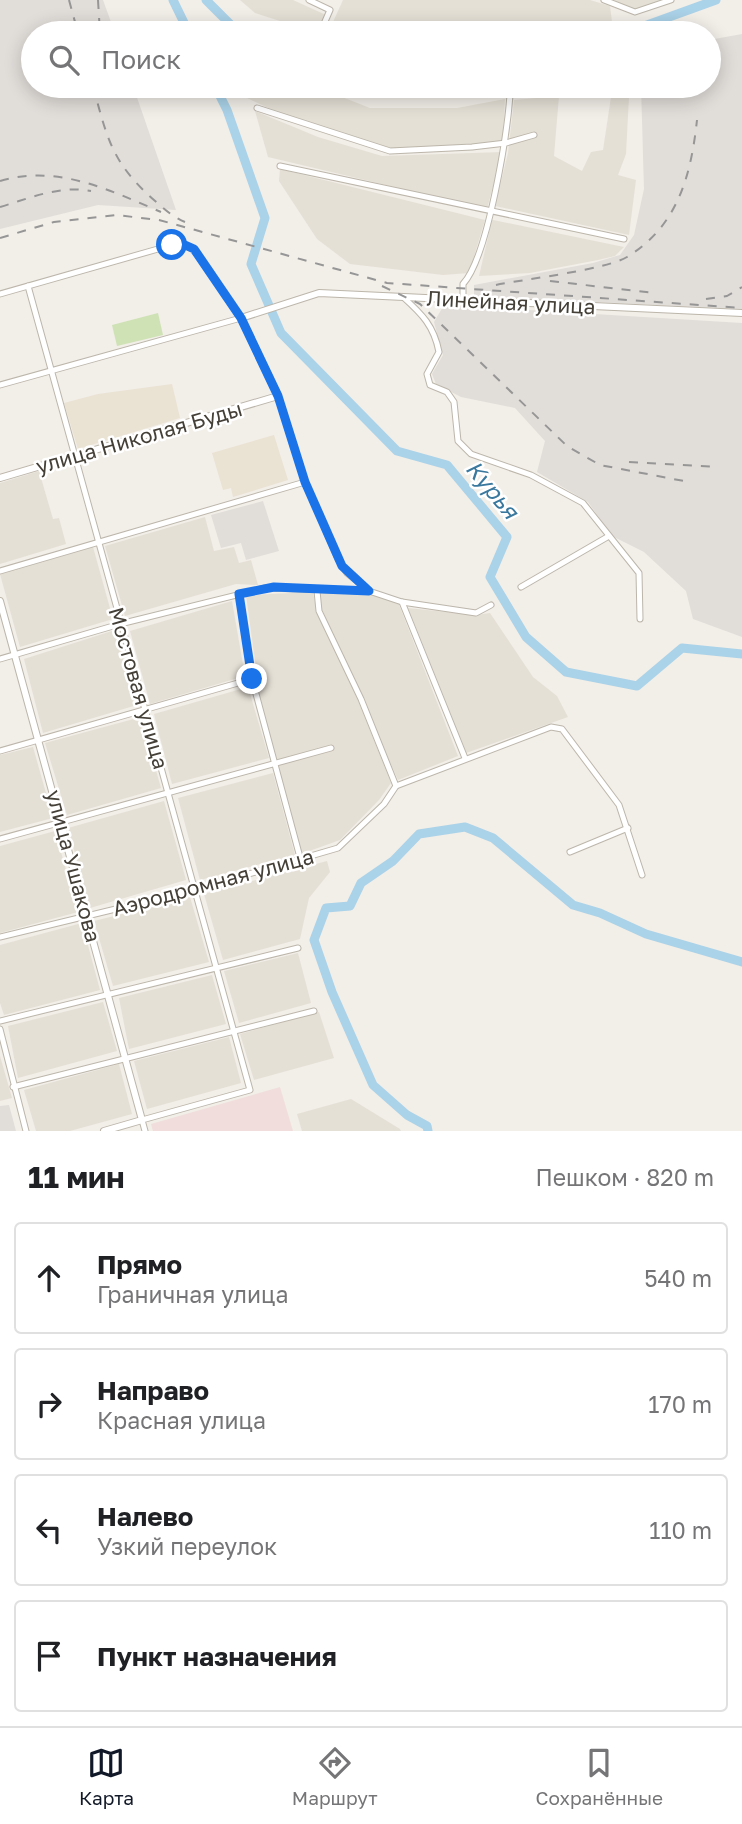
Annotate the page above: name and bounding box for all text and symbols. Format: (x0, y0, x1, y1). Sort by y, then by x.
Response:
search box (21, 21, 721, 98)
icon: search (45, 41, 83, 79)
text: Поиск (101, 44, 181, 75)
route start (156, 229, 187, 260)
street label: Линейная улица (426, 285, 596, 319)
street label: улица Николая Буды (33, 395, 245, 479)
water label: Курья (461, 454, 527, 525)
street label: Мостовая улица (103, 604, 175, 772)
route end (236, 663, 267, 694)
street label: улица Ушакова (41, 787, 107, 945)
street label: Аэродромная улица (109, 843, 317, 921)
text: 11 мин (28, 1159, 125, 1195)
text: Пешком · 820 m (536, 1163, 714, 1191)
text: Прямо (97, 1249, 182, 1280)
icon: ahead (30, 1259, 68, 1297)
text: 540 m (644, 1264, 712, 1292)
text: Граничная улица (97, 1280, 289, 1308)
text: Направо (97, 1375, 209, 1406)
icon: right (30, 1385, 68, 1423)
text: 170 m (648, 1390, 712, 1418)
text: Красная улица (97, 1406, 266, 1434)
text: Налево (97, 1501, 193, 1532)
icon: left (30, 1511, 68, 1549)
text: 110 m (649, 1516, 712, 1544)
text: Узкий переулок (97, 1532, 277, 1560)
icon: arrive (30, 1637, 68, 1675)
text: Пункт назначения (97, 1641, 337, 1672)
tab: Карта (79, 1744, 134, 1809)
tab: Маршрут (292, 1744, 378, 1809)
tab: Сохранённые (536, 1744, 663, 1809)

